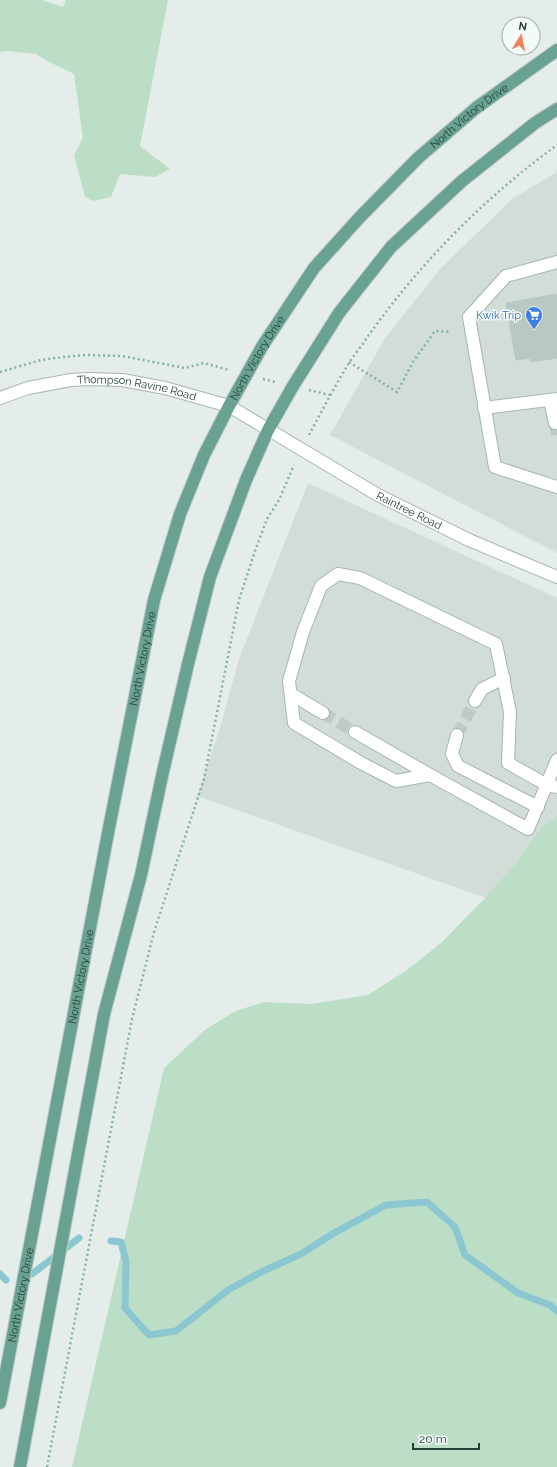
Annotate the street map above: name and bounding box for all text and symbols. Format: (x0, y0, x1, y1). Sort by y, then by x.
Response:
north arrow (501, 16, 541, 56)
text: N (517, 20, 528, 34)
street label: North Victory Drive (428, 81, 511, 151)
supermarket icon: Kwik Trip (524, 305, 544, 330)
place label: Kwik Trip (476, 309, 521, 322)
street label: North Victory Drive (228, 313, 288, 403)
street label: Thompson Ravine Road (77, 373, 198, 404)
street label: Raintree Road (374, 489, 444, 533)
street label: North Victory Drive (127, 610, 159, 707)
street label: North Victory Drive (66, 928, 97, 1025)
street label: North Victory Drive (6, 1246, 36, 1343)
scale bar (413, 1425, 479, 1451)
text: 20 m (419, 1432, 447, 1446)

